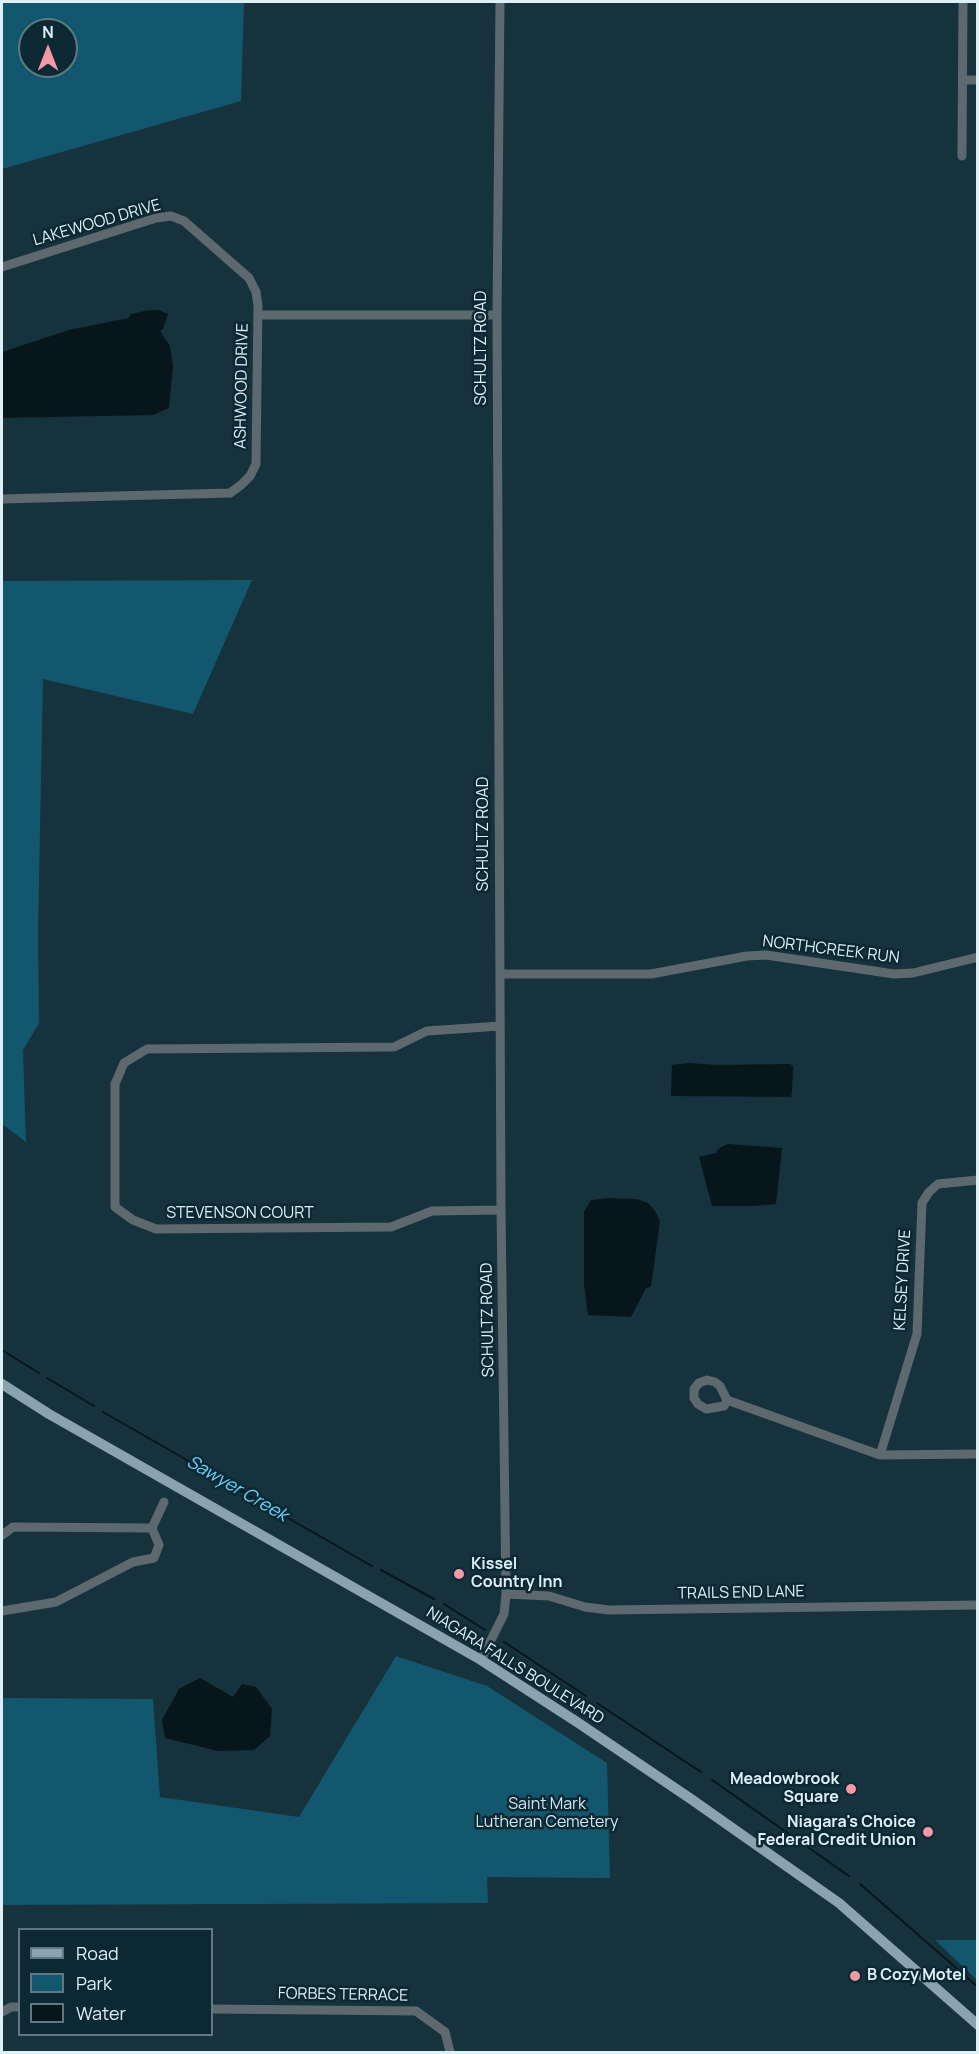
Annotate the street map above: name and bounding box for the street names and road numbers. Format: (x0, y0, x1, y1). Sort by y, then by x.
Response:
street label: LAKEWOOD DRIVE (31, 196, 163, 250)
street label: SCHULTZ ROAD (472, 291, 492, 405)
street label: ASHWOOD DRIVE (231, 323, 253, 449)
street label: SCHULTZ ROAD (474, 777, 494, 891)
street label: NORTHCREEK RUN (761, 932, 901, 968)
street label: STEVENSON COURT (166, 1204, 314, 1224)
street label: KELSEY DRIVE (891, 1229, 915, 1331)
street label: SCHULTZ ROAD (477, 1262, 499, 1378)
street label: TRAILS END LANE (677, 1582, 805, 1604)
street label: NIAGARA FALLS BOULEVARD (423, 1603, 607, 1729)
street label: FORBES TERRACE (278, 1984, 408, 2006)

